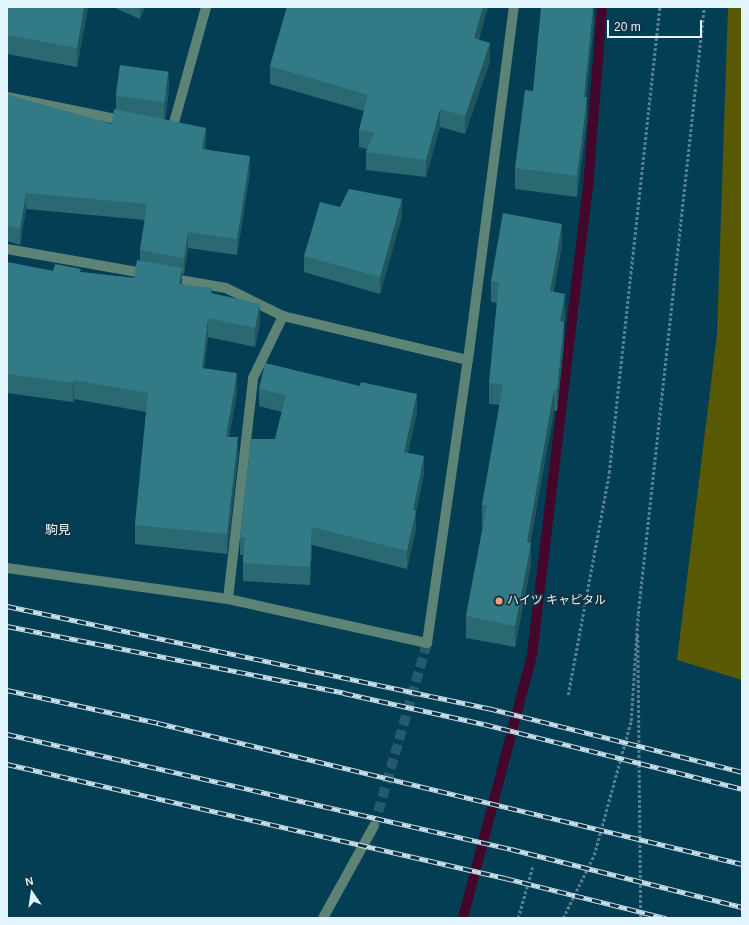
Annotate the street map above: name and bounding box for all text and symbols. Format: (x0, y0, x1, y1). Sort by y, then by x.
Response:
scale bar (609, 12, 704, 38)
text: 20 m (614, 20, 641, 34)
district label: 駒見 (45, 522, 71, 538)
place label: ハイツ キャピタル (507, 594, 606, 608)
marker: ハイツ キャピタル (494, 596, 504, 606)
north arrow (12, 873, 52, 913)
text: N (24, 875, 35, 888)

